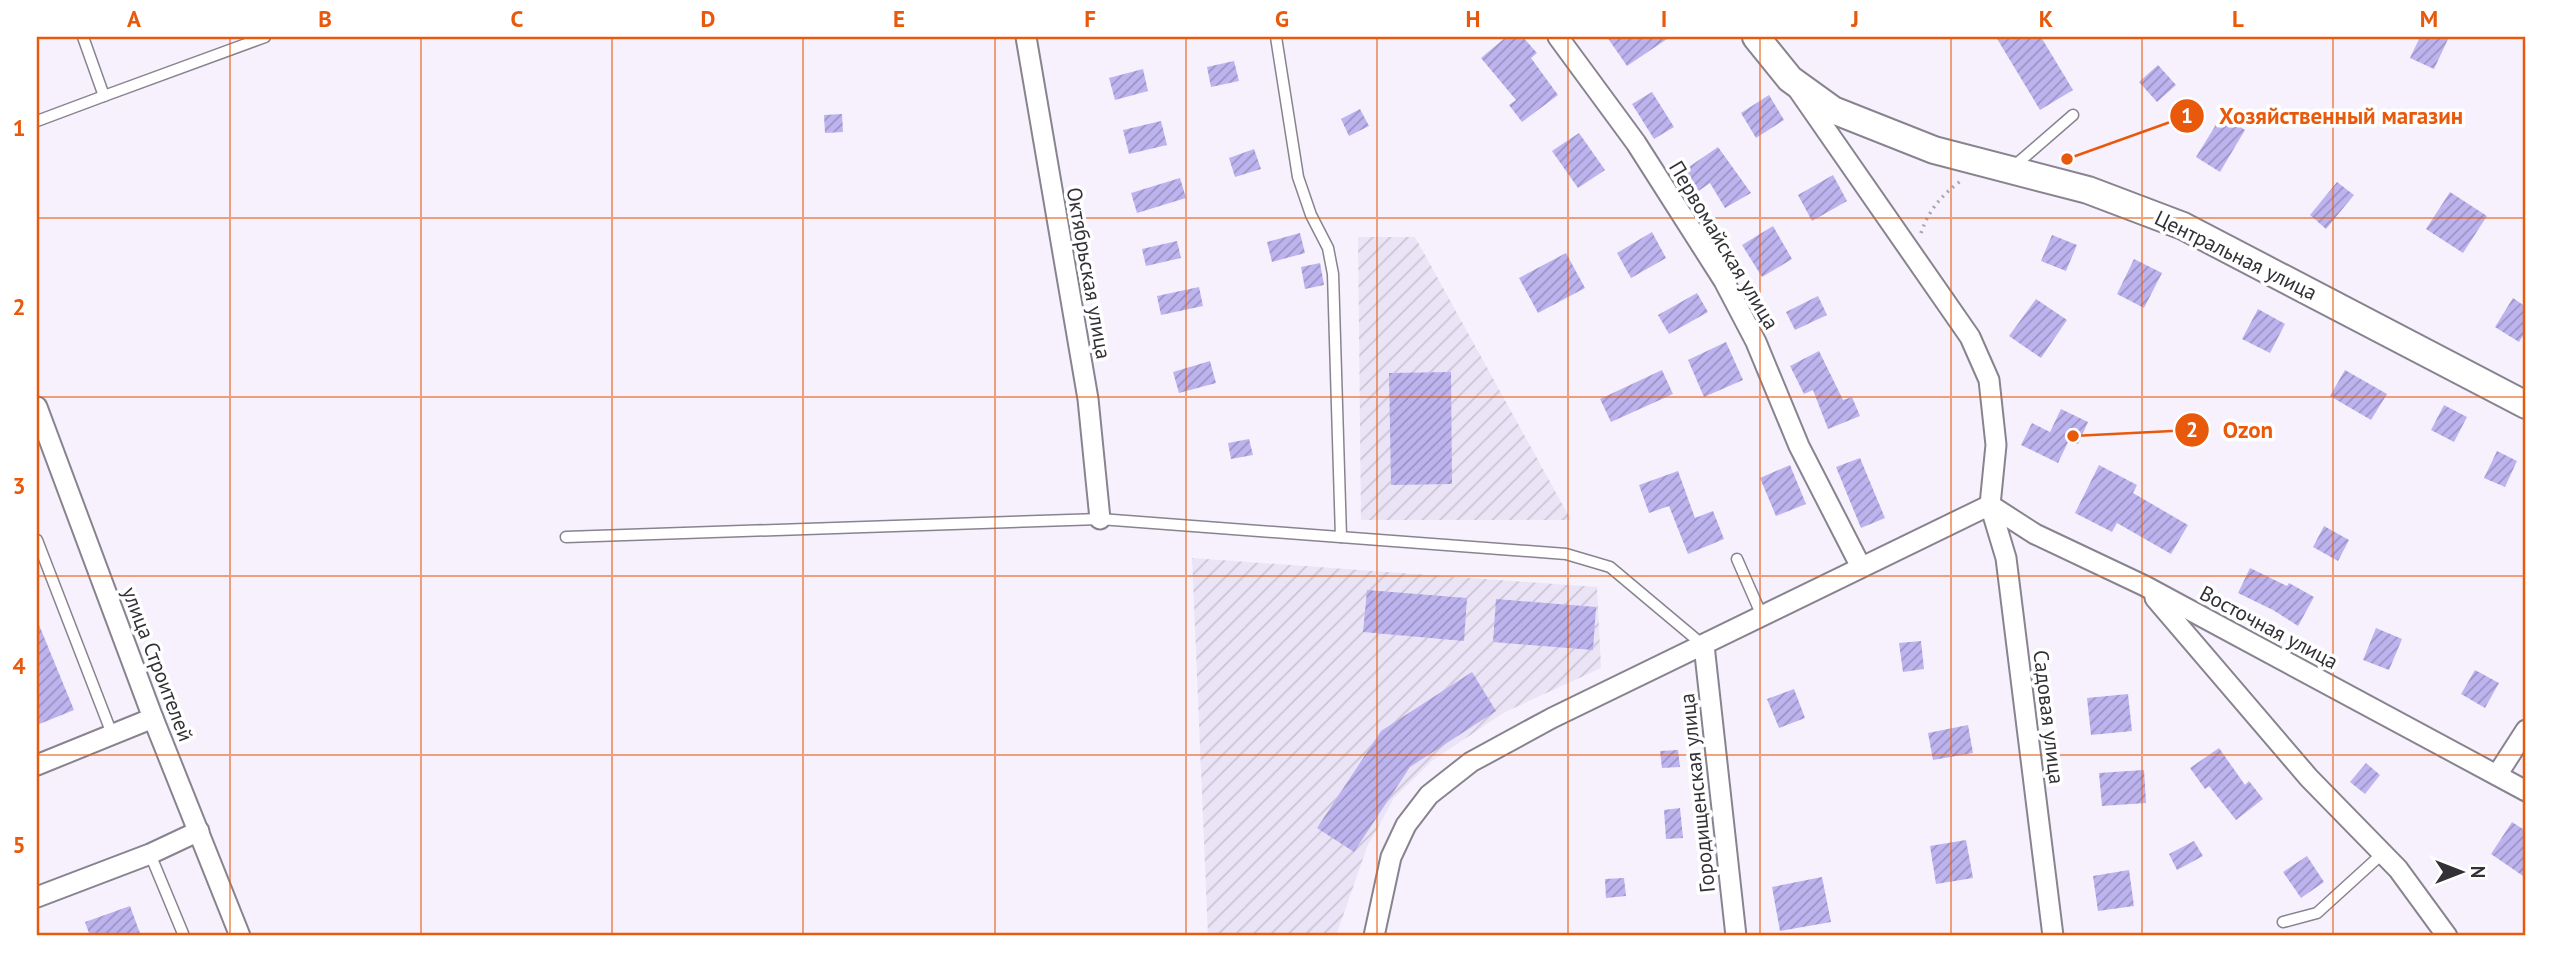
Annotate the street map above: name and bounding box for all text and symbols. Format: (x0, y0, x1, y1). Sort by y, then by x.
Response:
text: A (127, 4, 141, 33)
text: B (318, 4, 332, 33)
text: C (511, 4, 524, 33)
text: D (701, 4, 715, 33)
text: E (893, 4, 905, 33)
text: F (1084, 4, 1096, 33)
text: G (1275, 4, 1289, 33)
text: H (1466, 4, 1480, 33)
text: I (1661, 4, 1667, 33)
text: J (1850, 4, 1859, 33)
text: K (2039, 4, 2053, 33)
text: L (2232, 4, 2244, 33)
text: M (2420, 4, 2438, 33)
callout: Хозяйственный магазин (2170, 94, 2477, 138)
text: Хозяйственный магазин (2219, 101, 2463, 130)
text: 1 (2181, 102, 2193, 129)
text: 1 (12, 113, 26, 142)
street label: Первомайская улица (1663, 156, 1785, 334)
street label: Октябрьская улица (1061, 185, 1117, 361)
street label: Центральная улица (2150, 204, 2322, 306)
text: 2 (12, 292, 26, 321)
callout: Ozon (2174, 408, 2287, 452)
text: Ozon (2223, 415, 2273, 444)
text: 2 (2186, 416, 2198, 443)
text: 3 (12, 471, 26, 500)
street label: Восточная улица (2195, 579, 2343, 675)
street label: улица Строителей (116, 583, 200, 745)
street label: Садовая улица (2027, 648, 2071, 786)
text: 4 (12, 651, 26, 680)
street label: Городищенская улица (1673, 692, 1721, 894)
text: 5 (12, 830, 26, 859)
north arrow (2426, 836, 2496, 906)
text: N (2466, 866, 2490, 878)

